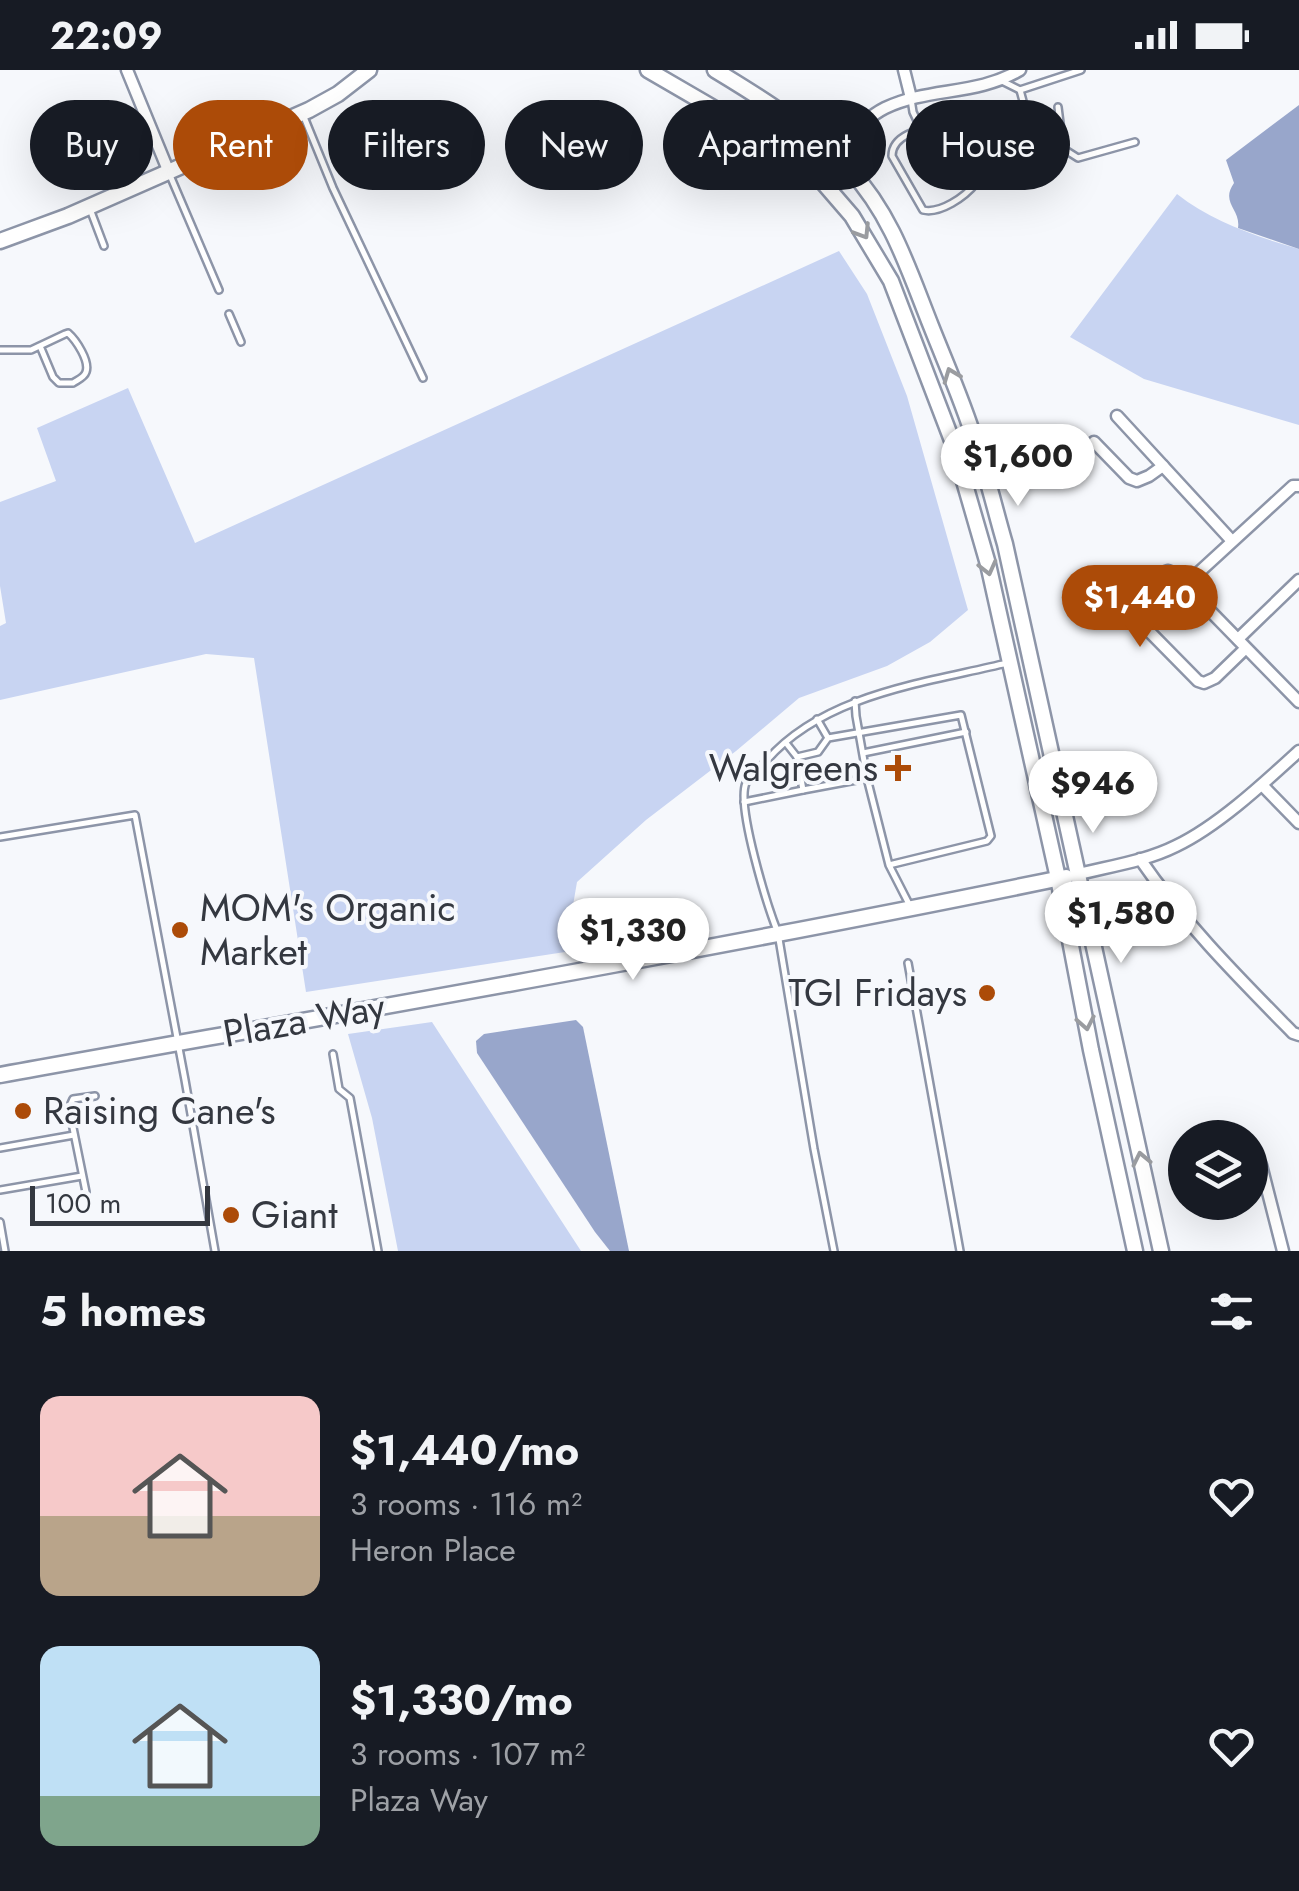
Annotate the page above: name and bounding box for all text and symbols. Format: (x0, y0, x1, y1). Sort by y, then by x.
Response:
text: 22:09 (50, 8, 163, 63)
chip: Buy (30, 100, 153, 190)
chip: Rent (173, 100, 308, 190)
chip: Filters (328, 100, 485, 190)
chip: New (505, 100, 643, 190)
chip: Apartment (663, 100, 886, 190)
chip: House (906, 100, 1070, 190)
one-way arrow (850, 222, 869, 240)
one-way arrow (943, 368, 963, 385)
pin: $1,600 (937, 424, 1099, 509)
text: $1,600 (963, 433, 1073, 479)
one-way arrow (976, 559, 997, 576)
pin: $1,440 (1059, 565, 1221, 650)
text: $1,440 (1084, 574, 1196, 620)
place label: Walgreens (709, 740, 878, 795)
pin: $946 (1034, 751, 1152, 836)
marker: Walgreens (887, 757, 909, 779)
text: $946 (1050, 760, 1136, 806)
place label: MOM's Organic Market (200, 880, 456, 979)
pin: $1,580 (1040, 881, 1202, 966)
text: $1,580 (1067, 890, 1175, 936)
pin: $1,330 (552, 898, 714, 983)
text: $1,330 (579, 907, 687, 953)
marker: MOM's Organic Market (169, 919, 191, 941)
place label: TGI Fridays (788, 965, 967, 1020)
street label: Plaza Way (219, 978, 390, 1061)
marker: TGI Fridays (976, 982, 998, 1004)
one-way arrow (1075, 1014, 1096, 1031)
place label: Raising Cane's (43, 1083, 276, 1138)
marker: Raising Cane's (12, 1100, 34, 1122)
map controls (1168, 1120, 1268, 1220)
button: layers (1168, 1120, 1268, 1220)
one-way arrow (1132, 1151, 1153, 1168)
scale bar (30, 1181, 210, 1226)
text: 100 m (45, 1183, 121, 1224)
place label: Giant (251, 1187, 338, 1242)
marker: Giant (220, 1204, 242, 1226)
text: 5 homes (40, 1281, 206, 1342)
icon: filters (1204, 1284, 1259, 1339)
text: $1,440/mo (350, 1420, 579, 1481)
icon: home (120, 1436, 240, 1556)
icon: heart (1204, 1469, 1259, 1524)
text: 3 rooms · 116 m² (350, 1481, 582, 1527)
text: Heron Place (350, 1527, 516, 1573)
text: $1,330/mo (350, 1670, 573, 1731)
icon: home (120, 1686, 240, 1806)
icon: heart (1204, 1719, 1259, 1774)
text: 3 rooms · 107 m² (350, 1731, 585, 1777)
text: Plaza Way (350, 1777, 488, 1823)

